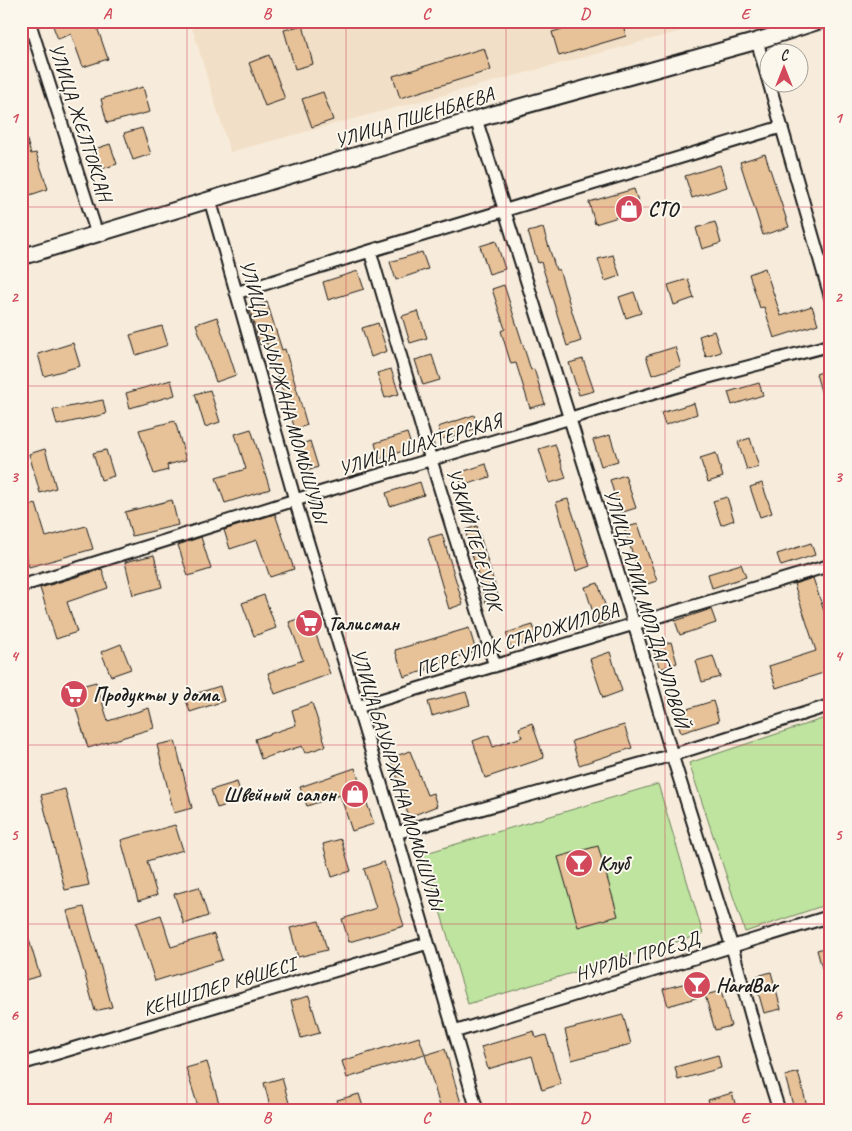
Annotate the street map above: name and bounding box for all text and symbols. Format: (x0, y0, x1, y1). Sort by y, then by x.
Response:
text: A (103, 4, 113, 24)
text: B (263, 4, 273, 24)
text: C (422, 4, 432, 24)
text: D (580, 4, 591, 24)
text: E (741, 4, 752, 24)
street label: УЛИЦА ЖЕЛТОКСАН (43, 40, 119, 207)
north arrow (760, 42, 810, 92)
text: С (781, 47, 790, 64)
street label: УЛИЦА ПШЕНБАЕВА (332, 81, 498, 154)
text: 1 (10, 108, 19, 128)
text: 1 (834, 108, 843, 128)
shop icon: СТО (614, 194, 644, 224)
place label: СТО (648, 197, 680, 222)
street label: УЛИЦА БАУЫРЖАНА МОМЫШУЛЫ (234, 257, 334, 529)
text: 2 (10, 287, 19, 307)
text: 2 (834, 287, 843, 307)
street label: УЛИЦА ШАХТЕРСКАЯ (336, 407, 508, 481)
street label: УЗКИЙ ПЕРЕУЛОК (441, 465, 509, 617)
text: 3 (10, 467, 19, 487)
text: 3 (834, 467, 843, 487)
street label: УЛИЦА АЛИИ МОЛДАГУЛОВОЙ (598, 486, 696, 734)
street label: ПЕРЕУЛОК СТАРОЖИЛОВА (413, 596, 622, 682)
supermarket icon: Талисман (294, 608, 324, 638)
place label: Талисман (328, 611, 400, 636)
street label: УЛИЦА БАУЫРЖАНА МОМЫШУЛЫ (346, 645, 450, 916)
text: 4 (10, 646, 19, 666)
text: 4 (834, 646, 843, 666)
supermarket icon: Продукты у дома (59, 679, 89, 709)
place label: Продукты у дома (93, 682, 221, 708)
shop icon: Швейный салон (340, 779, 370, 809)
place label: Швейный салон (223, 782, 338, 807)
text: 5 (11, 825, 20, 845)
text: 5 (835, 825, 844, 845)
bar icon: Клуб (564, 848, 594, 878)
place label: Клуб (598, 851, 633, 876)
street label: НУРЛЫ ПРОЕЗД (572, 925, 704, 987)
street label: КЕНШІЛЕР КӨШЕСІ (140, 950, 303, 1022)
bar icon: HardBar (682, 970, 712, 1000)
place label: HardBar (716, 973, 780, 998)
text: 6 (10, 1005, 19, 1025)
text: 6 (834, 1005, 843, 1025)
text: A (103, 1108, 113, 1128)
text: B (263, 1108, 273, 1128)
text: C (422, 1108, 432, 1128)
text: D (580, 1108, 591, 1128)
text: E (741, 1108, 752, 1128)

